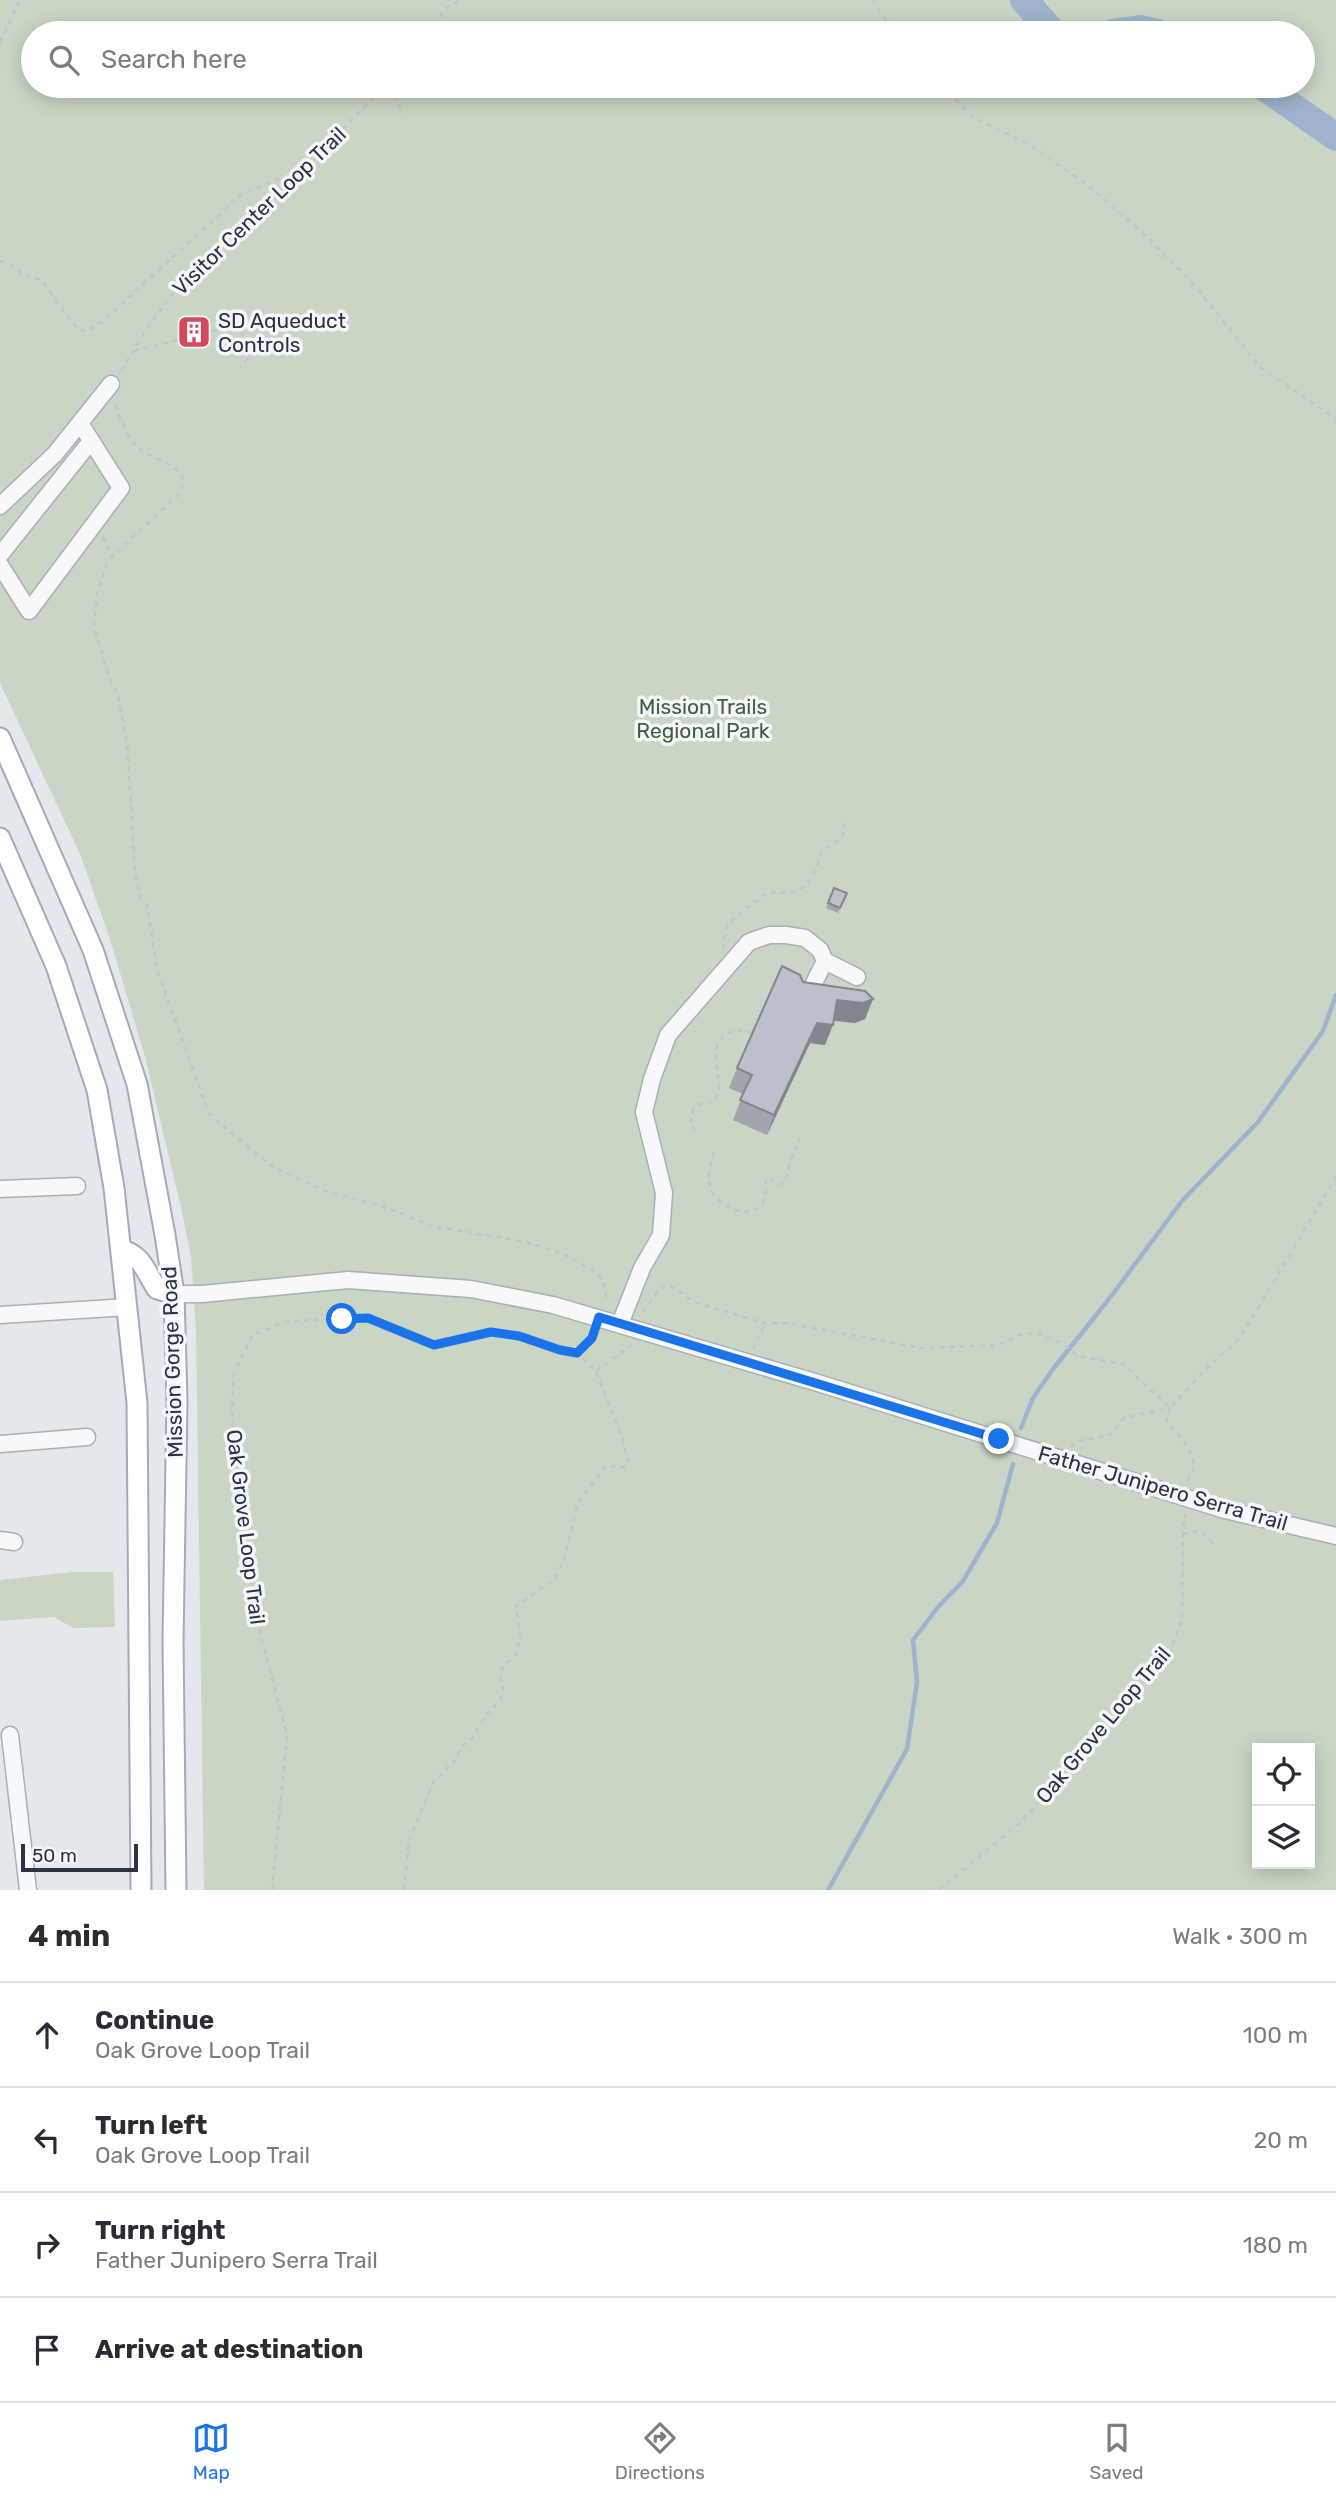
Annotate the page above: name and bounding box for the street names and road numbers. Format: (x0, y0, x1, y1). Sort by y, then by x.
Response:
street label: Visitor Center Loop Trail (167, 122, 351, 300)
street label: Mission Gorge Road (156, 1266, 188, 1458)
street label: Oak Grove Loop Trail (222, 1428, 270, 1626)
street label: Father Junipero Serra Trail (1035, 1440, 1291, 1536)
street label: Oak Grove Loop Trail (1030, 1642, 1176, 1808)

